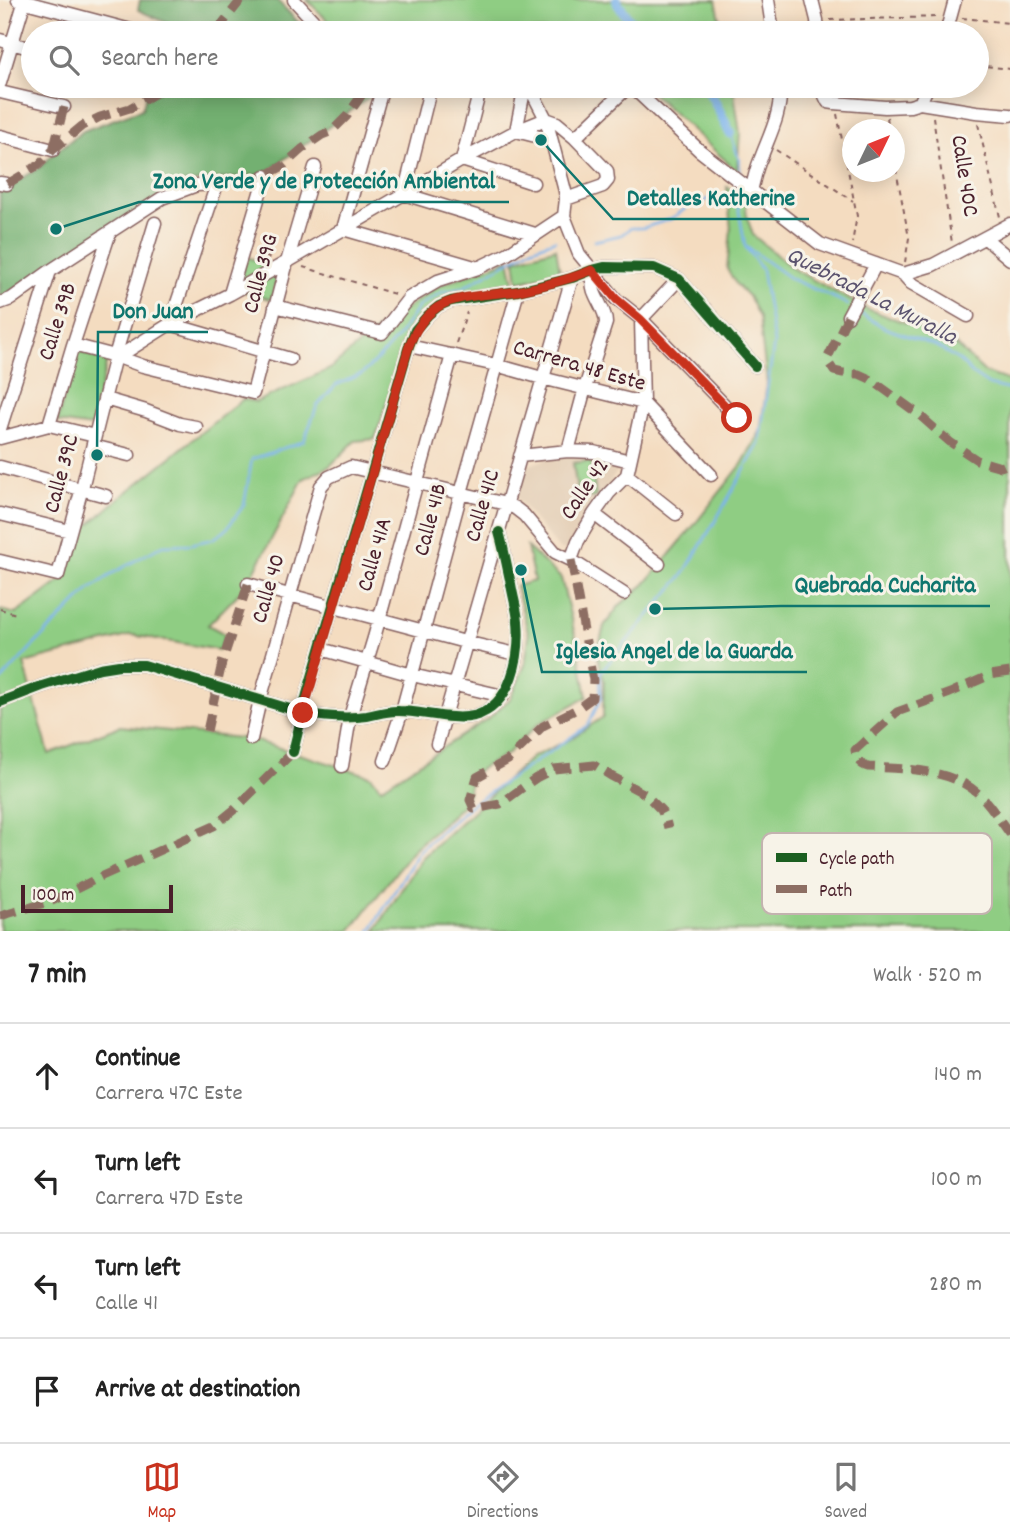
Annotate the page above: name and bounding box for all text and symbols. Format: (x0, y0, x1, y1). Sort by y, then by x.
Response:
search box (21, 21, 989, 98)
icon: search (45, 41, 83, 79)
text: Search here (101, 41, 219, 78)
north arrow (842, 119, 905, 182)
street label: Calle 40C (940, 133, 986, 219)
callout: Zona Verde y de Protección Ambiental (139, 157, 509, 202)
text: Zona Verde y de Protección Ambiental (153, 166, 496, 200)
callout: Detalles Katherine (613, 174, 809, 219)
text: Detalles Katherine (627, 183, 796, 217)
street label: Calle 39G (236, 231, 288, 317)
water label: Quebrada La Muralla (780, 239, 964, 355)
street label: Calle 39B (31, 279, 87, 365)
callout: Don Juan (98, 287, 208, 332)
text: Don Juan (112, 296, 194, 330)
street label: Carrera 48 Este (509, 332, 649, 402)
route start (721, 402, 752, 433)
street label: Calle 39C (37, 431, 89, 517)
street label: Calle 42 (553, 453, 619, 527)
street label: Calle 41C (458, 466, 510, 546)
street label: Calle 41B (406, 480, 458, 560)
street label: Calle 41A (350, 514, 402, 596)
street label: Calle 40 (244, 551, 296, 627)
callout: Quebrada Cucharita (781, 561, 990, 606)
text: Quebrada Cucharita (795, 570, 976, 604)
callout: Iglesia Angel de la Guarda (542, 627, 807, 672)
text: Iglesia Angel de la Guarda (556, 636, 793, 670)
route end (287, 697, 318, 728)
legend (762, 833, 992, 914)
text: Cycle path (819, 847, 894, 874)
text: Path (819, 879, 852, 906)
scale bar (21, 882, 173, 914)
text: 100 m (32, 883, 74, 910)
text: 7 min (28, 955, 86, 998)
text: Walk · 520 m (873, 960, 982, 993)
text: Continue (95, 1041, 180, 1078)
icon: ahead (28, 1057, 66, 1095)
text: 140 m (934, 1059, 982, 1092)
text: Carrera 47C Este (95, 1078, 243, 1111)
text: Turn left (95, 1146, 181, 1183)
icon: left (28, 1162, 66, 1200)
text: 100 m (931, 1164, 982, 1197)
text: Carrera 47D Este (95, 1183, 243, 1216)
text: Turn left (95, 1251, 181, 1288)
icon: left (28, 1267, 66, 1305)
text: 280 m (929, 1269, 982, 1302)
text: Calle 41 (95, 1288, 158, 1321)
icon: arrive (28, 1372, 66, 1410)
text: Arrive at destination (95, 1372, 300, 1409)
tab: Map (143, 1458, 181, 1527)
tab: Directions (467, 1458, 539, 1527)
tab: Saved (825, 1458, 867, 1527)

